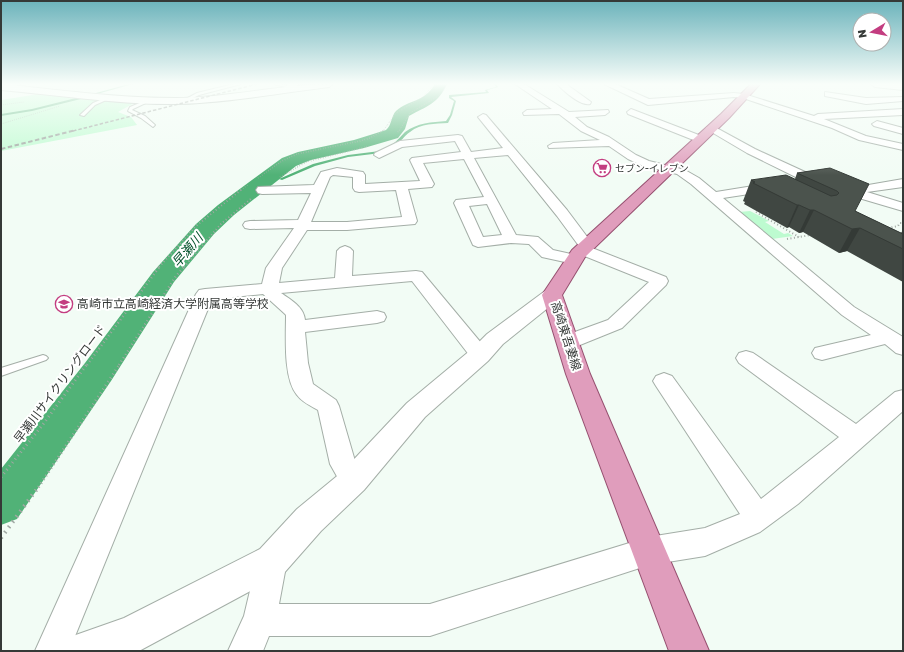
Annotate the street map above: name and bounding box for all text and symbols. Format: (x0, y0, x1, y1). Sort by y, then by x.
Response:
north arrow (852, 12, 892, 52)
text: N (855, 29, 869, 39)
supermarket icon: セブン-イレブン (592, 158, 612, 178)
place label: セブン-イレブン (615, 162, 689, 174)
water label: 早瀬川 (168, 229, 207, 270)
school or university icon: 高崎市立高崎経済大学附属高等学校 (54, 294, 74, 314)
place label: 高崎市立高崎経済大学附属高等学校 (77, 296, 269, 311)
street label: 高崎東吾妻線 (548, 299, 585, 372)
street label: 早瀬川サイクリングロード (10, 322, 109, 446)

